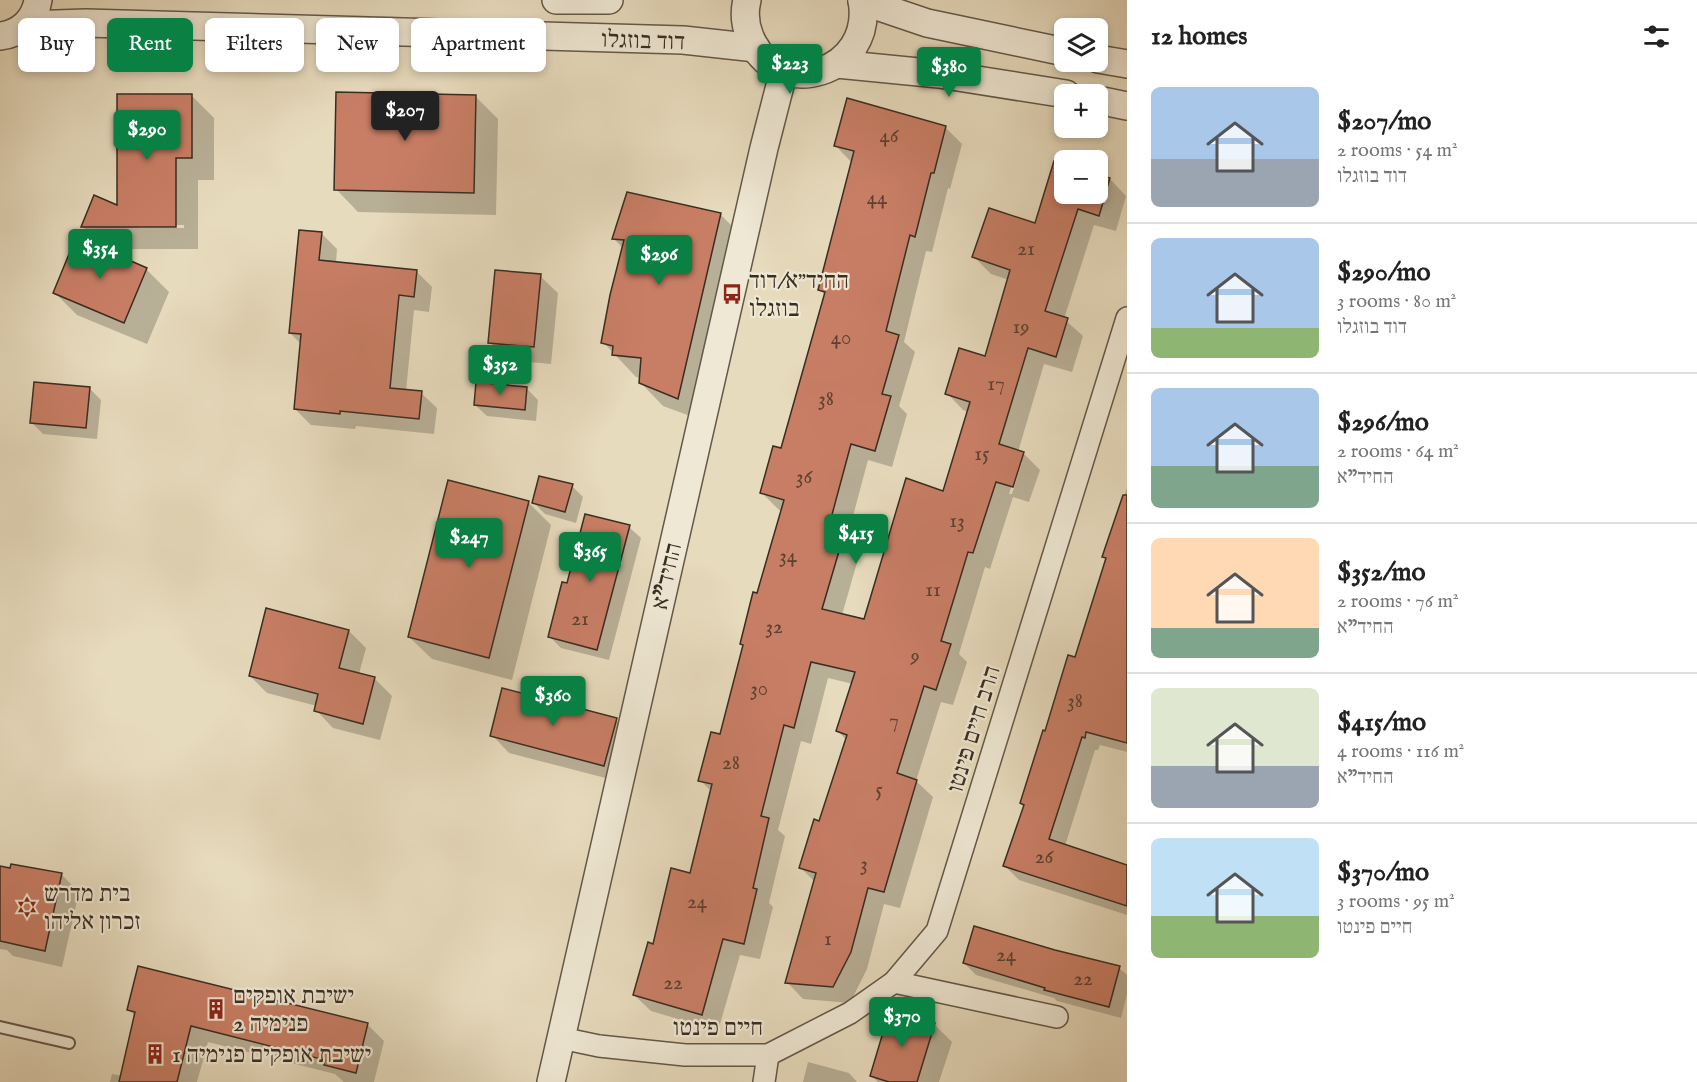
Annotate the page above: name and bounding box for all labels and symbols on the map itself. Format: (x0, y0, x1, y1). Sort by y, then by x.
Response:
street label: דוד בוזגלו (600, 25, 685, 58)
pin: $223 (754, 44, 826, 95)
pin: $380 (913, 47, 985, 98)
pin: $207 (369, 91, 441, 142)
pin: $290 (111, 110, 183, 161)
house number: 46 (879, 123, 900, 150)
house number: 44 (867, 185, 888, 212)
pin: $354 (64, 229, 136, 280)
pin: $296 (623, 235, 695, 286)
house number: 21 (1017, 236, 1035, 263)
place label: החיד״א/דוד בוזגלו (749, 266, 849, 325)
bus stop icon: החיד״א/דוד בוזגלו (720, 282, 744, 306)
house number: 19 (1013, 314, 1030, 341)
house number: 40 (831, 325, 851, 352)
pin: $352 (464, 345, 536, 396)
house number: 17 (987, 371, 1005, 398)
house number: 38 (818, 386, 834, 413)
house number: 15 (974, 441, 990, 468)
house number: 36 (796, 464, 813, 491)
house number: 13 (949, 508, 965, 535)
pin: $415 (820, 514, 892, 565)
pin: $247 (433, 518, 505, 569)
pin: $365 (554, 532, 626, 583)
street label: החיד"א (645, 540, 690, 613)
house number: 34 (779, 543, 798, 570)
house number: 11 (925, 577, 941, 604)
house number: 21 (571, 606, 589, 633)
house number: 32 (765, 614, 783, 641)
house number: 9 (909, 643, 920, 670)
street label: הרב חיים פינטו (940, 662, 1008, 797)
pin: $360 (517, 676, 589, 727)
house number: 30 (750, 676, 768, 703)
house number: 38 (1067, 688, 1083, 715)
house number: 7 (889, 708, 899, 735)
house number: 28 (722, 750, 740, 777)
house number: 5 (875, 777, 883, 804)
house number: 26 (1035, 844, 1054, 871)
house number: 3 (860, 851, 868, 878)
place label: בית מדרש זכרון אליהו (44, 879, 141, 938)
house number: 24 (687, 889, 708, 916)
synagogue icon: בית מדרש זכרון אליהו (15, 895, 39, 919)
house number: 1 (824, 926, 832, 953)
house number: 24 (996, 942, 1017, 969)
house number: 22 (1073, 966, 1093, 993)
house number: 22 (663, 970, 683, 997)
place label: ישיבת אופקים פנימיה 2 (233, 981, 354, 1040)
building icon: ישיבת אופקים פנימיה 2 (204, 997, 228, 1021)
pin: $370 (866, 997, 938, 1048)
street label: חיים פינטו (673, 1013, 763, 1044)
place label: ישיבת אופקים פנימיה 1 (172, 1040, 371, 1071)
building icon: ישיבת אופקים פנימיה 1 (143, 1042, 167, 1066)

